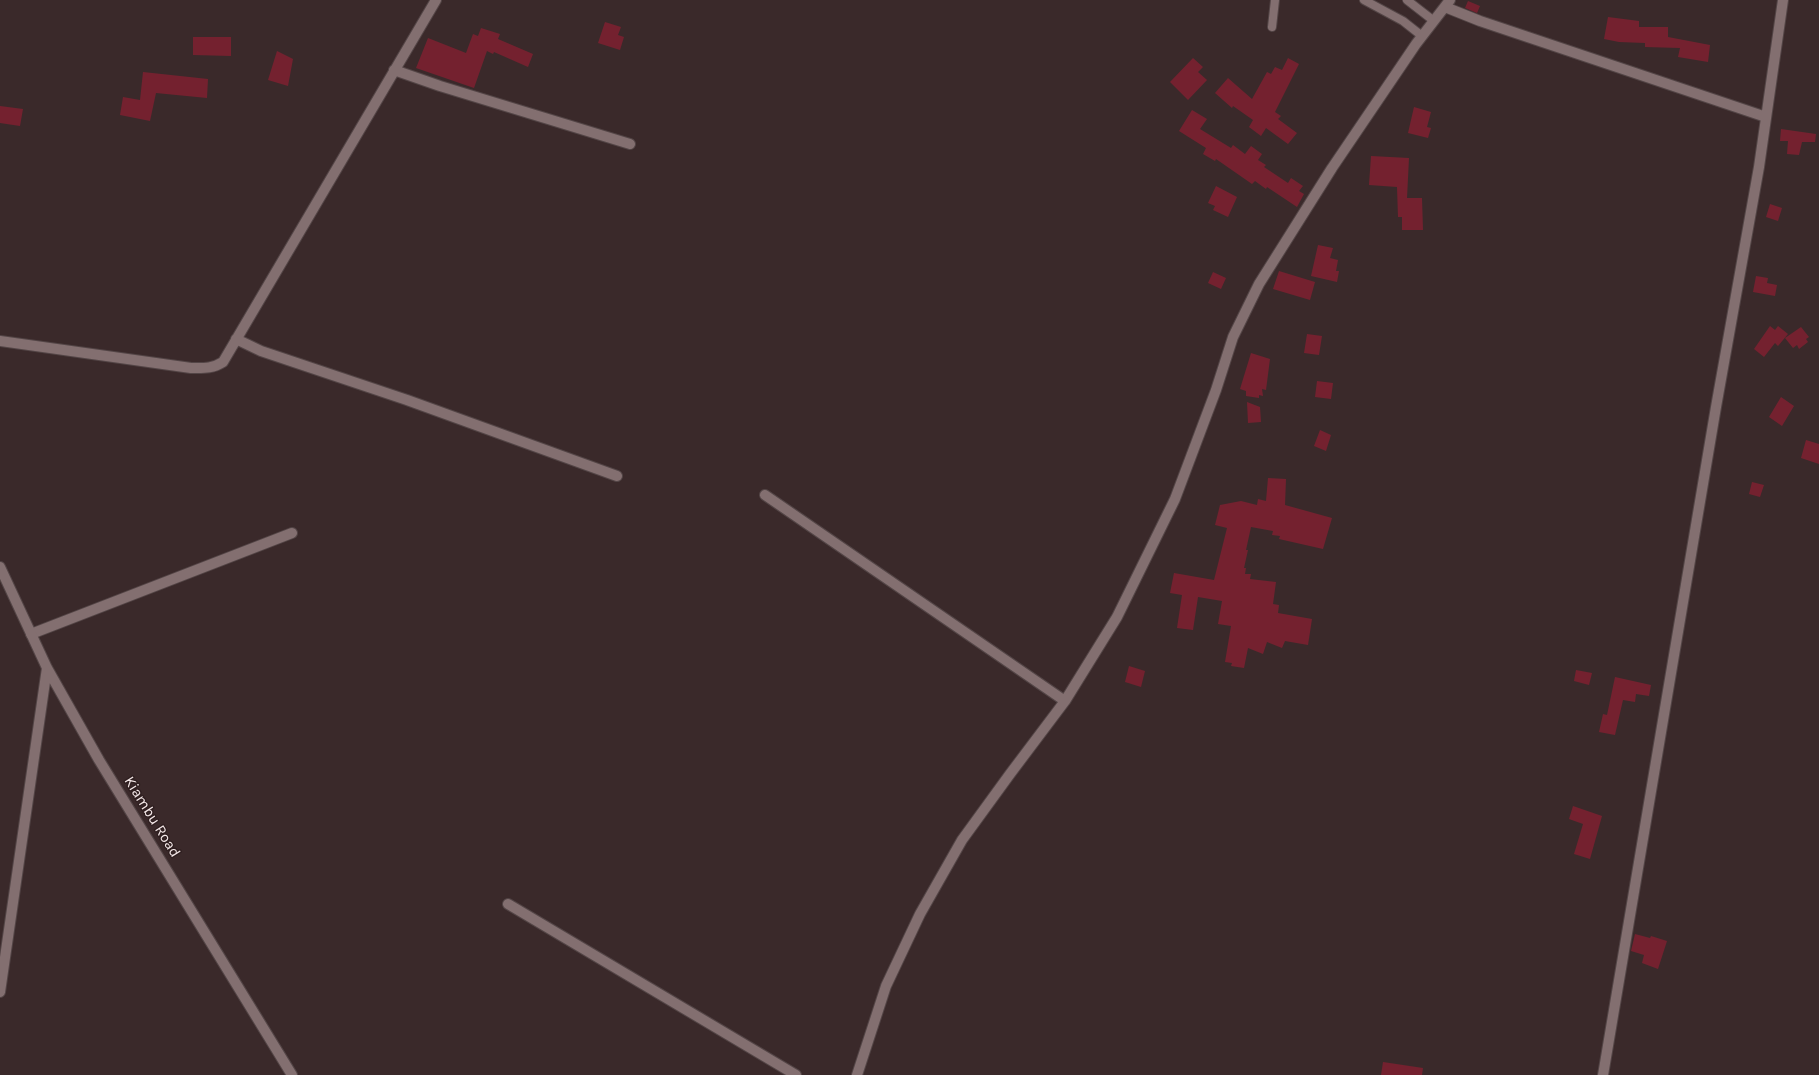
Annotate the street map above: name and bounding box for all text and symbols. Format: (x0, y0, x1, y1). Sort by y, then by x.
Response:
street label: Kiambu Road (120, 773, 184, 861)

